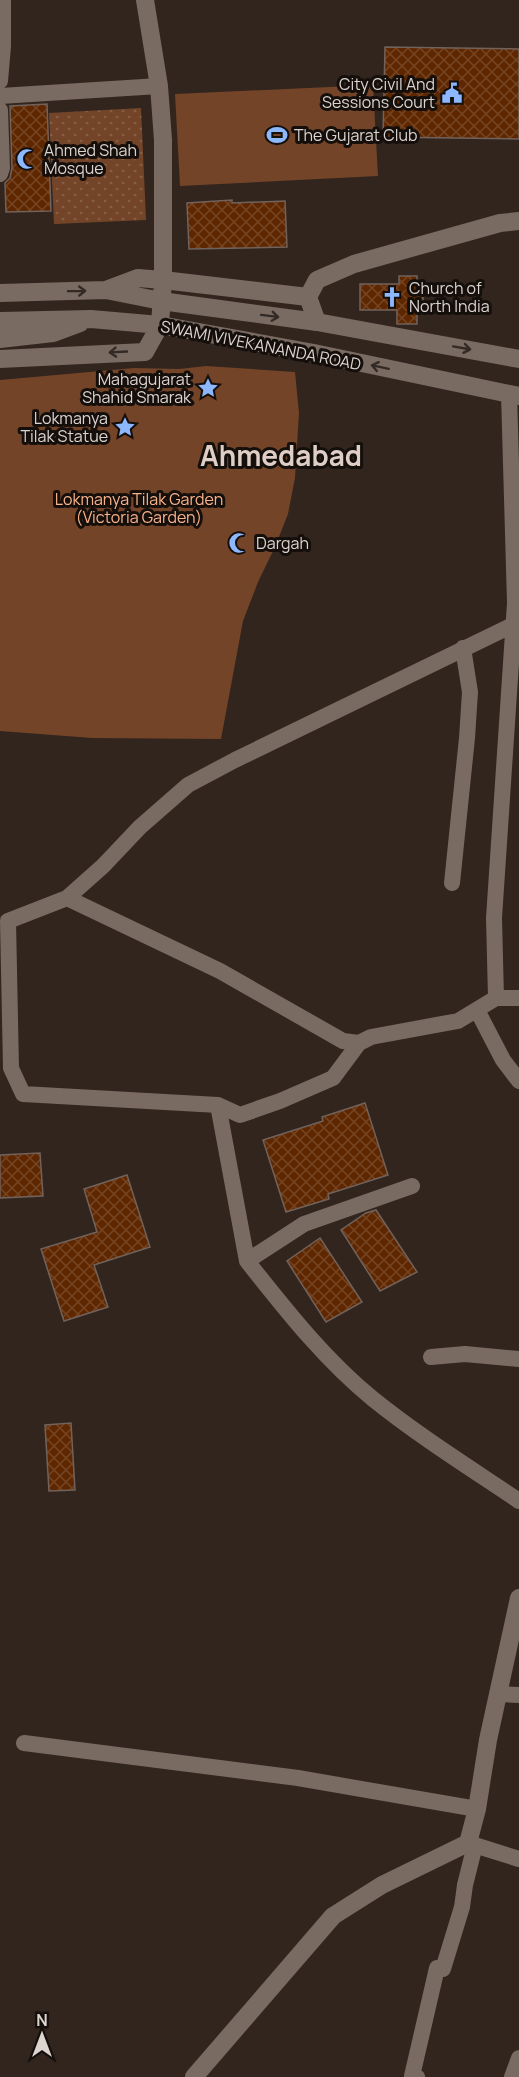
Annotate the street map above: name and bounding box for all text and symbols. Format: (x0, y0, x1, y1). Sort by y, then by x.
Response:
place label: City Civil And Sessions Court (322, 73, 435, 113)
public building icon: City Civil And Sessions Court (440, 81, 464, 105)
sports icon: The Gujarat Club (265, 123, 289, 147)
place label: The Gujarat Club (294, 124, 417, 146)
place label: Ahmed Shah Mosque (44, 139, 137, 179)
mosque icon: Ahmed Shah Mosque (15, 147, 39, 171)
place label: Church of North India (409, 277, 490, 317)
one-way arrow (67, 285, 87, 297)
church icon: Church of North India (380, 285, 404, 309)
one-way arrow (260, 310, 280, 321)
street label: SWAMI VIVEKANANDA ROAD (159, 315, 363, 375)
one-way arrow (452, 343, 472, 354)
one-way arrow (108, 347, 128, 358)
one-way arrow (370, 361, 390, 372)
place label: Mahagujarat Shahid Smarak (82, 368, 192, 408)
place icon: Mahagujarat Shahid Smarak (196, 376, 220, 400)
place label: Lokmanya Tilak Statue (21, 407, 108, 447)
place icon: Lokmanya Tilak Statue (113, 415, 137, 439)
district label: Ahmedabad (200, 436, 362, 474)
park label: Lokmanya Tilak Garden (Victoria Garden) (55, 488, 223, 528)
mosque icon: Dargah (227, 531, 251, 555)
place label: Dargah (256, 532, 309, 554)
north arrow (12, 2005, 72, 2065)
text: N (36, 2009, 48, 2031)

